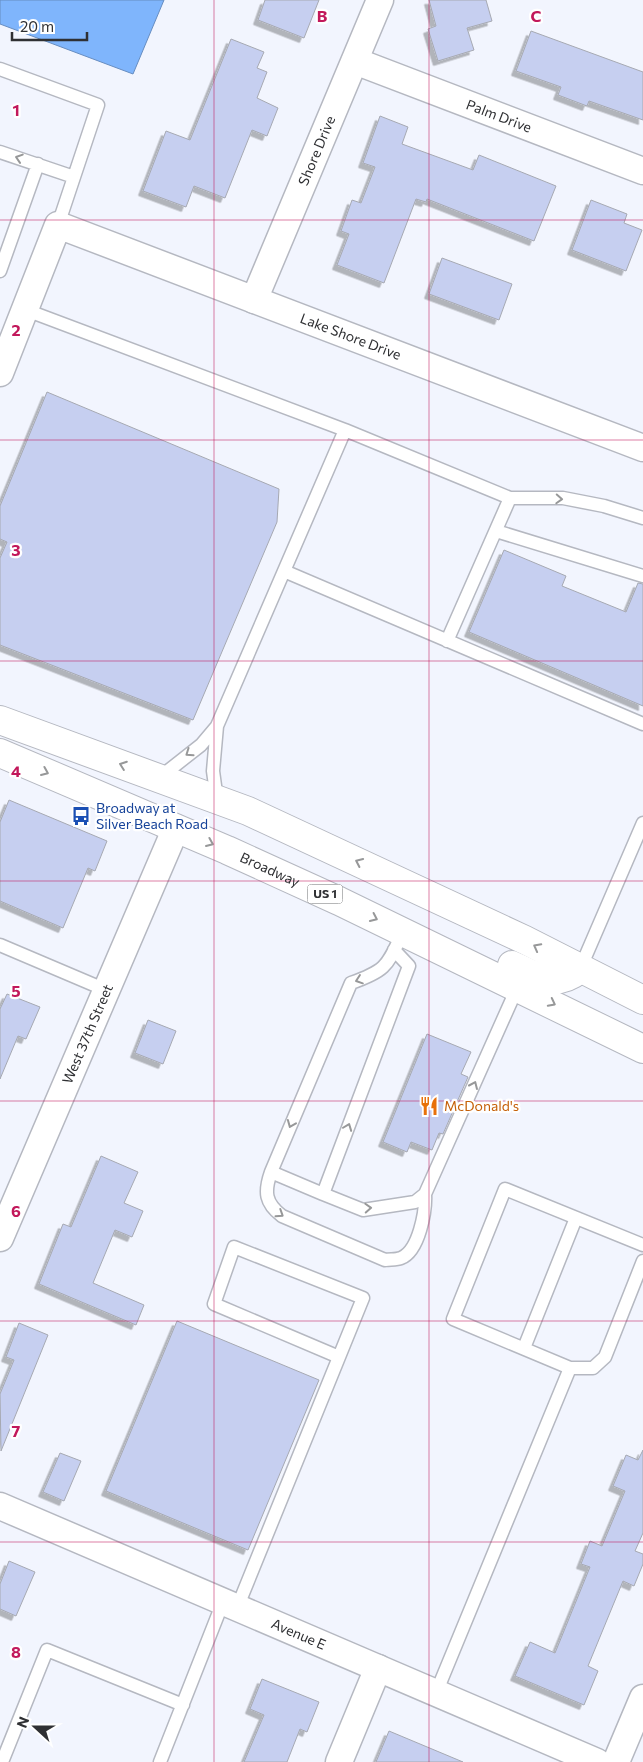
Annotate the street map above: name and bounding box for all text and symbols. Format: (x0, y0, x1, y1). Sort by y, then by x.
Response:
text: B (317, 6, 328, 25)
text: C (531, 6, 542, 25)
scale bar (12, 10, 88, 42)
text: 20 m (20, 17, 54, 35)
street label: Palm Drive (464, 95, 534, 136)
text: 1 (12, 100, 20, 119)
street label: Shore Drive (294, 113, 338, 188)
one-way arrow (16, 153, 24, 163)
street label: Lake Shore Drive (298, 309, 404, 363)
text: 2 (11, 320, 21, 339)
one-way arrow (555, 493, 563, 504)
text: 3 (11, 540, 21, 559)
one-way arrow (185, 747, 195, 756)
text: 4 (11, 761, 21, 780)
one-way arrow (119, 761, 128, 771)
one-way arrow (40, 766, 49, 776)
place label: Broadway at Silver Beach Road (96, 799, 208, 832)
bus stop icon: Broadway at Silver Beach Road (70, 805, 92, 827)
one-way arrow (205, 836, 214, 847)
street label: Broadway (238, 848, 303, 890)
one-way arrow (355, 858, 364, 868)
road number: US 1 (308, 884, 342, 904)
one-way arrow (369, 911, 378, 922)
one-way arrow (533, 943, 542, 953)
one-way arrow (356, 974, 364, 984)
text: 5 (11, 981, 21, 1000)
street label: West 37th Street (58, 981, 116, 1086)
one-way arrow (547, 997, 556, 1007)
one-way arrow (467, 1081, 478, 1090)
restaurant icon: McDonald's (418, 1095, 440, 1117)
place label: McDonald's (444, 1097, 519, 1114)
one-way arrow (286, 1119, 297, 1128)
one-way arrow (342, 1123, 352, 1132)
text: 6 (11, 1201, 21, 1220)
one-way arrow (365, 1203, 373, 1214)
one-way arrow (275, 1208, 284, 1217)
text: 7 (12, 1421, 21, 1440)
street label: Avenue E (269, 1614, 329, 1653)
text: 8 (11, 1642, 21, 1661)
north arrow (10, 1702, 60, 1752)
text: N (13, 1714, 32, 1730)

